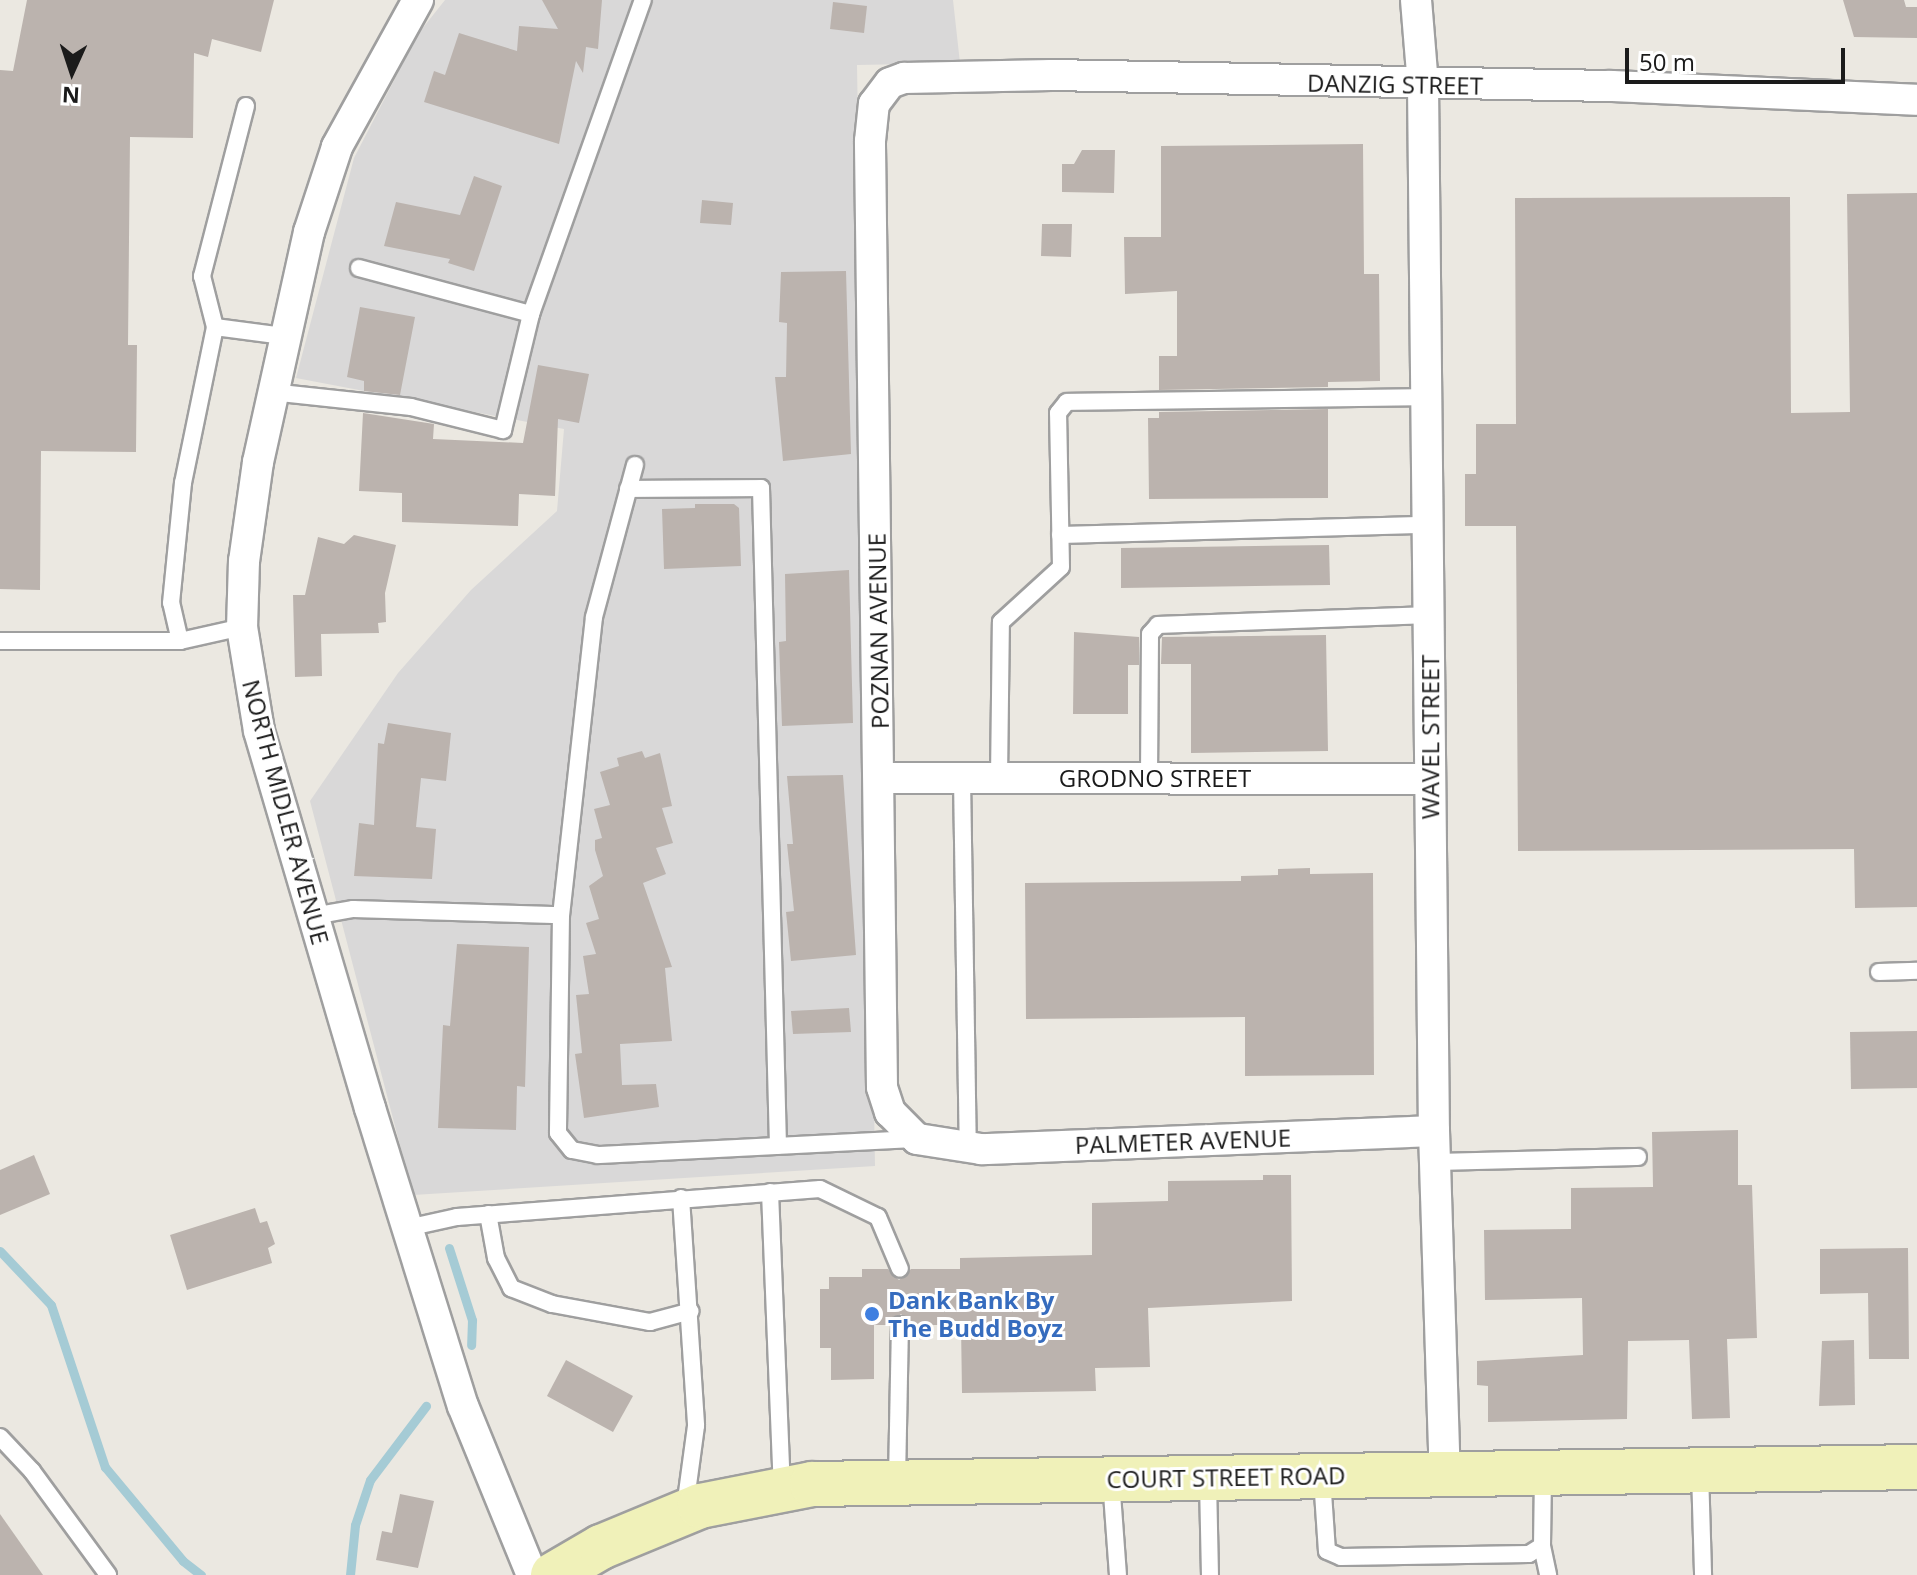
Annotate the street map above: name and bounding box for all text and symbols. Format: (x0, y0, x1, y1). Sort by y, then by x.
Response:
north arrow (32, 32, 112, 112)
scale bar (1629, 32, 1849, 82)
text: 50 m (1639, 45, 1695, 78)
street label: DANZIG STREET (1307, 68, 1483, 100)
text: N (61, 81, 80, 111)
street label: POZNAN AVENUE (862, 533, 894, 729)
street label: WAVEL STREET (1416, 655, 1444, 819)
street label: NORTH MIDLER AVENUE (237, 676, 335, 948)
street label: GRODNO STREET (1059, 764, 1251, 792)
street label: PALMETER AVENUE (1074, 1123, 1292, 1159)
place label: Dank Bank By The Budd Boyz (888, 1286, 1063, 1342)
marker: Dank Bank By The Budd Boyz (863, 1305, 881, 1323)
street label: COURT STREET ROAD (1106, 1461, 1346, 1493)

